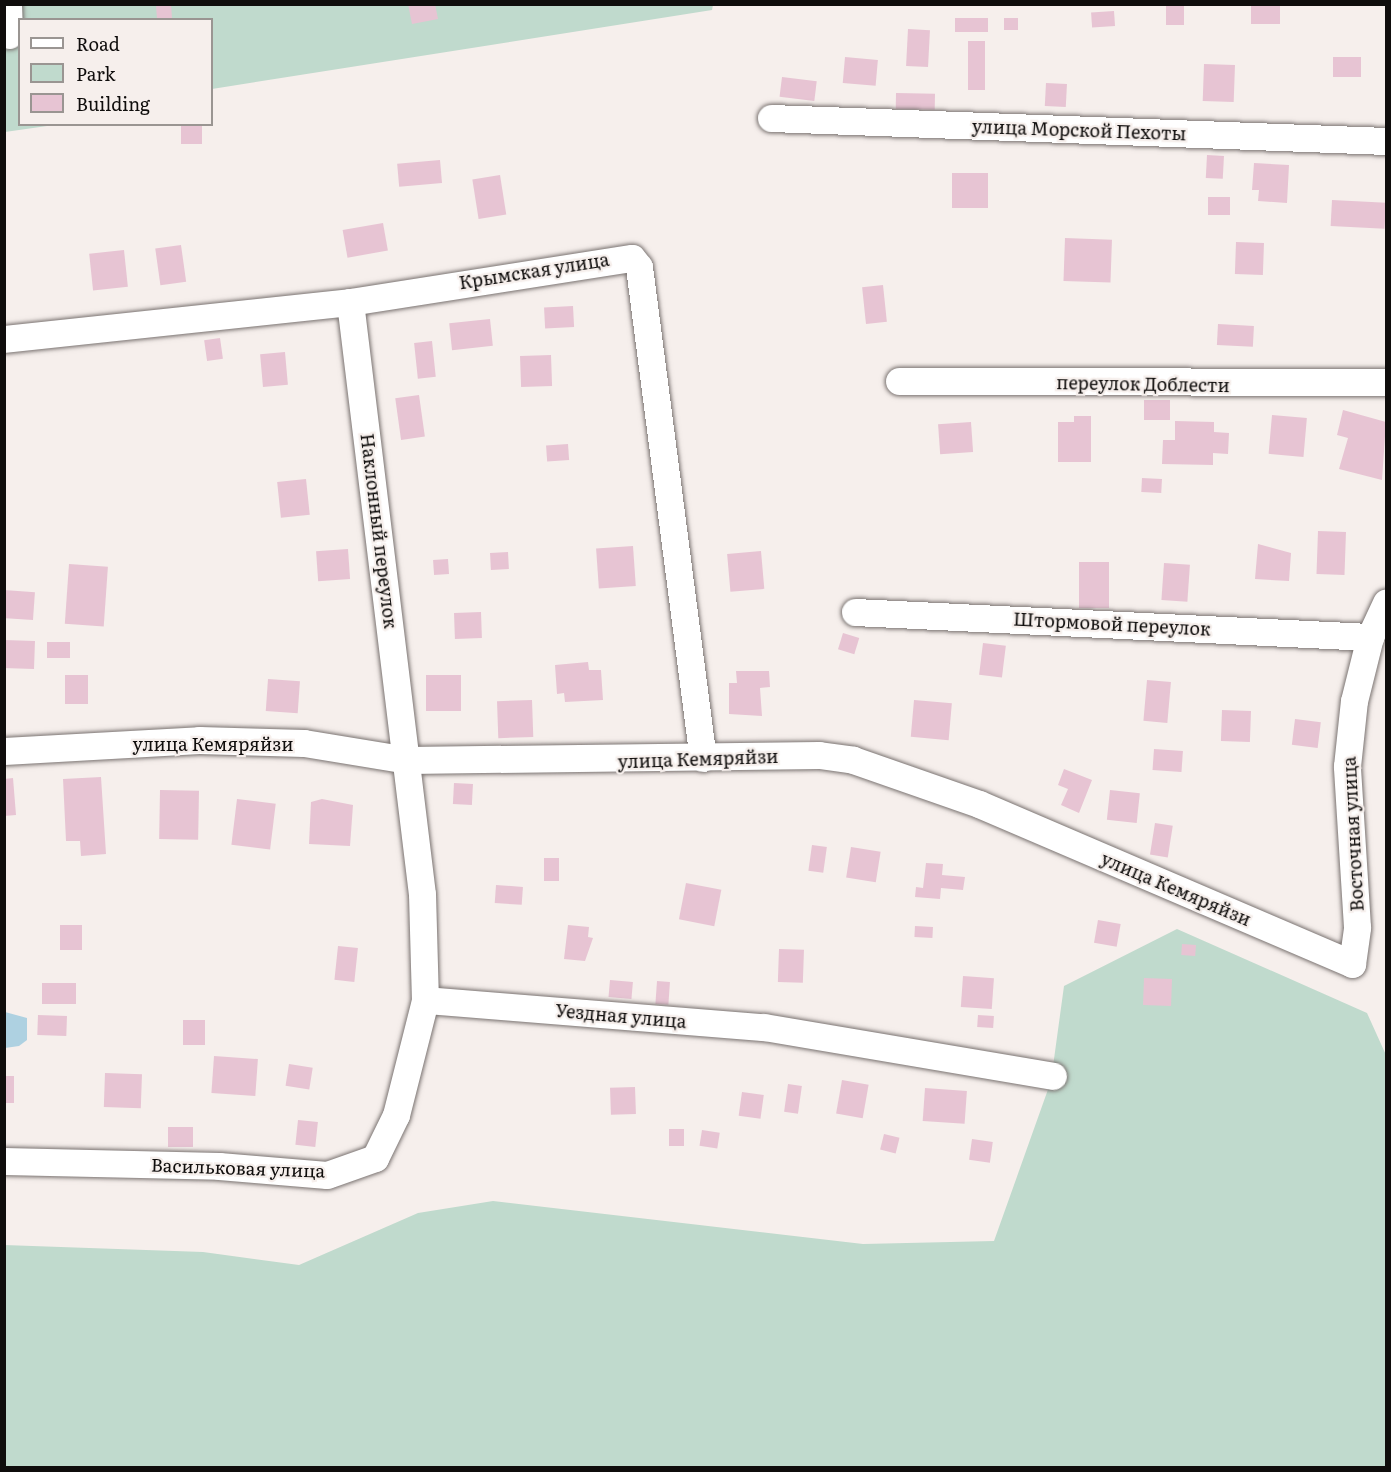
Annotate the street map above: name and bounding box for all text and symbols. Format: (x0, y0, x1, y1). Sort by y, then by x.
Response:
legend (18, 18, 213, 126)
text: Road (76, 30, 120, 57)
text: Park (76, 60, 115, 87)
text: Building (76, 90, 150, 117)
street label: улица Морской Пехоты (971, 115, 1187, 145)
street label: Крымская улица (457, 248, 611, 294)
street label: переулок Доблести (1056, 372, 1230, 396)
street label: Наклонный переулок (356, 432, 402, 630)
street label: Штормовой переулок (1013, 608, 1211, 640)
street label: улица Кемяряйзи (133, 733, 293, 755)
street label: улица Кемяряйзи (617, 745, 779, 773)
street label: Восточная улица (1338, 756, 1368, 912)
street label: улица Кемяряйзи (1098, 848, 1254, 930)
street label: Уездная улица (555, 1000, 687, 1032)
street label: Васильковая улица (150, 1154, 326, 1182)

